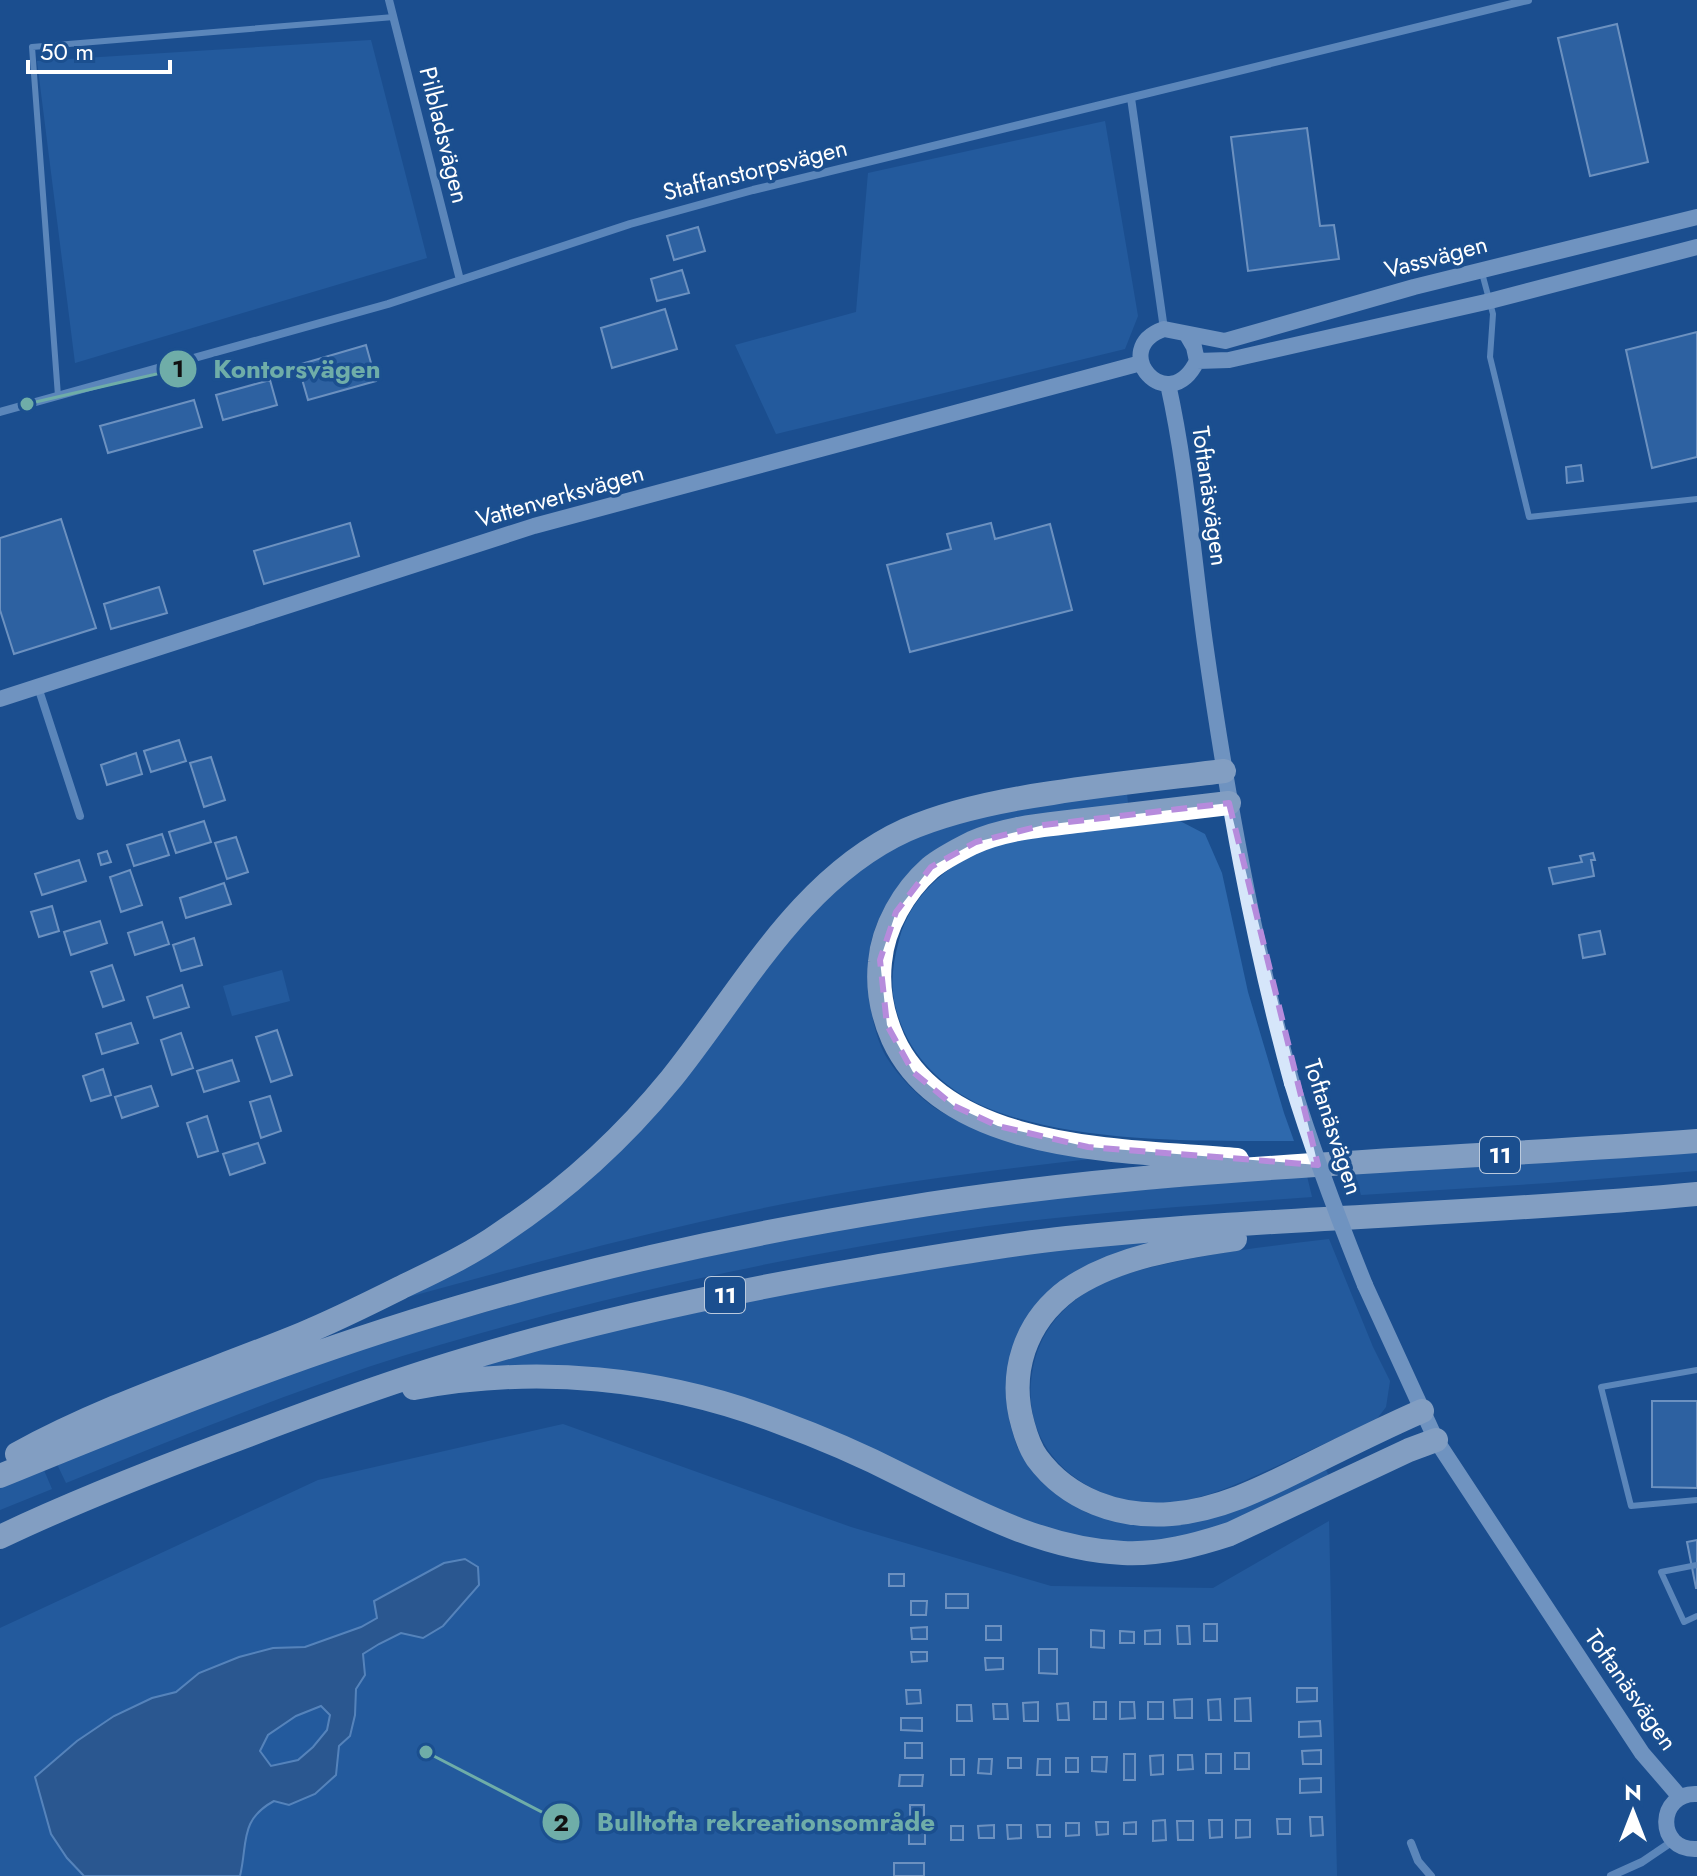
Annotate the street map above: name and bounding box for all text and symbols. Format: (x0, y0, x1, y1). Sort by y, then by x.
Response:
scale bar (28, 24, 170, 74)
text: 50 m (40, 34, 94, 69)
street label: Pilbladsvägen (411, 63, 478, 207)
street label: Staffanstorpsvägen (659, 130, 851, 209)
street label: Vassvägen (1381, 226, 1491, 287)
callout: Kontorsvägen (158, 344, 397, 394)
text: Kontorsvägen (213, 350, 381, 388)
text: 1 (172, 351, 184, 386)
street label: Toftanäsvägen (1183, 424, 1238, 568)
street label: Vattenverksvägen (472, 455, 648, 536)
street label: Toftanäsvägen (1295, 1055, 1372, 1199)
road number: 11 (1480, 1137, 1520, 1173)
road number: 11 (705, 1277, 745, 1313)
street label: Toftanäsvägen (1577, 1622, 1686, 1757)
north arrow (1593, 1772, 1673, 1852)
text: N (1624, 1776, 1642, 1808)
callout: Bulltofta rekreationsområde (541, 1797, 951, 1847)
text: Bulltofta rekreationsområde (597, 1803, 935, 1841)
text: 2 (553, 1805, 569, 1840)

